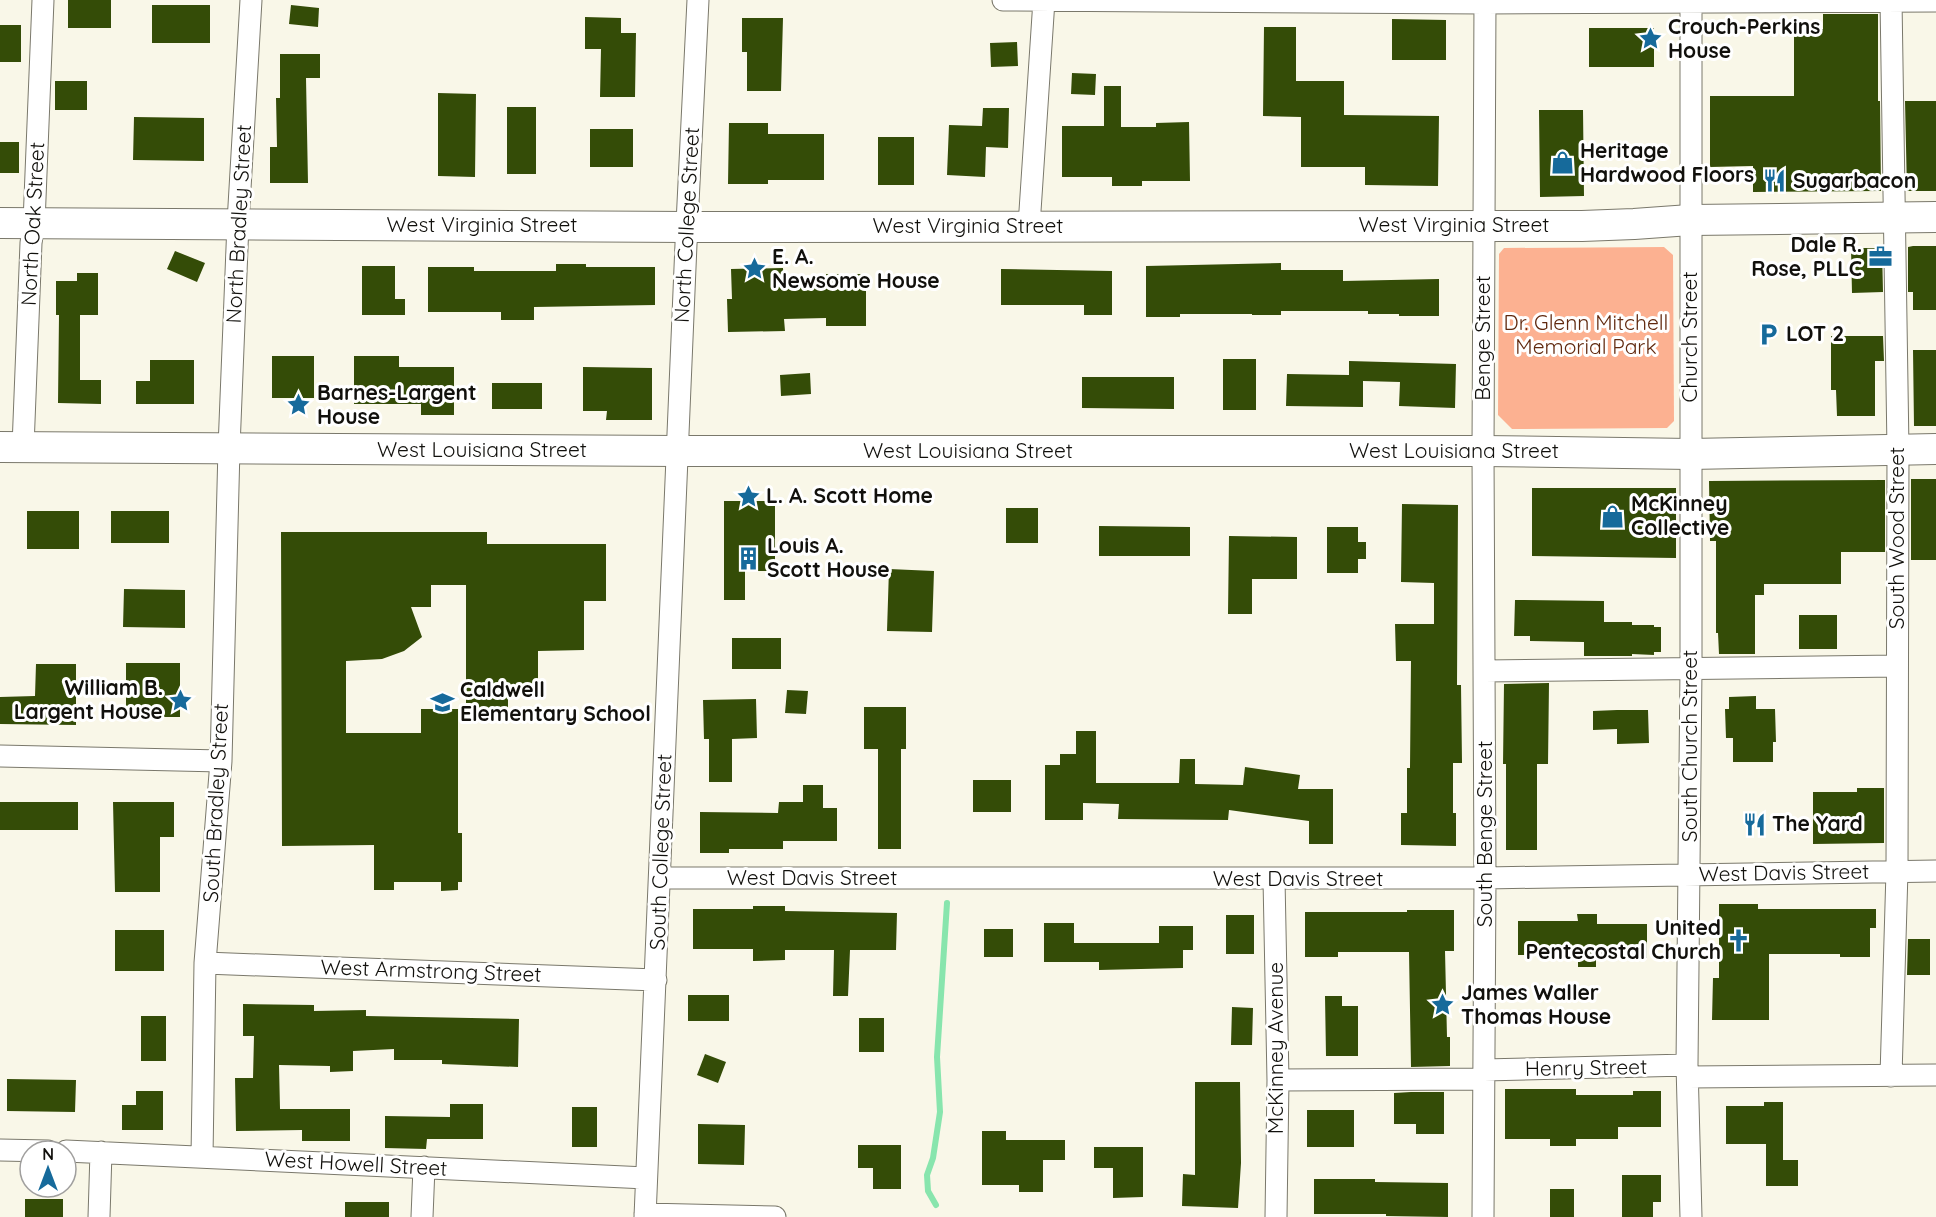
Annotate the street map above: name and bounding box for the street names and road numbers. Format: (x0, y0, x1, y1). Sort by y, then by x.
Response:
street label: North Bradley Street (220, 124, 256, 324)
street label: North College Street (668, 126, 704, 324)
street label: North Oak Street (15, 141, 49, 307)
street label: West Virginia Street (387, 211, 577, 237)
street label: West Virginia Street (1359, 211, 1549, 237)
street label: West Virginia Street (873, 212, 1063, 238)
street label: Church Street (1676, 271, 1702, 403)
street label: Benge Street (1469, 275, 1495, 401)
street label: West Louisiana Street (377, 436, 587, 462)
street label: West Louisiana Street (863, 437, 1073, 463)
street label: West Louisiana Street (1349, 437, 1559, 463)
street label: South Wood Street (1883, 447, 1909, 629)
street label: South Church Street (1676, 650, 1702, 842)
street label: South Bradley Street (197, 703, 233, 903)
street label: South Benge Street (1471, 741, 1497, 927)
street label: South College Street (644, 753, 676, 951)
street label: West Davis Street (1698, 858, 1870, 886)
street label: West Davis Street (727, 864, 897, 890)
street label: West Davis Street (1213, 865, 1383, 891)
street label: West Armstrong Street (320, 953, 542, 987)
street label: McKinney Avenue (1262, 962, 1288, 1134)
street label: Henry Street (1525, 1053, 1647, 1081)
street label: West Howell Street (264, 1145, 448, 1181)

